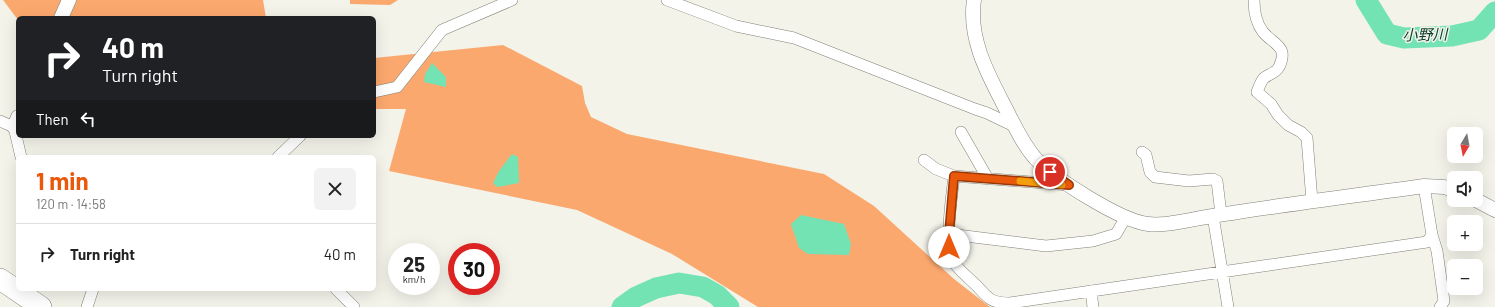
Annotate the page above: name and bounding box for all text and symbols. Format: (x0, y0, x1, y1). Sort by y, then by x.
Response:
water label: 小野川 (1402, 25, 1450, 43)
text: 40 m (102, 30, 164, 64)
icon: right (36, 32, 88, 84)
text: Turn right (102, 64, 178, 86)
icon: left (77, 108, 99, 130)
text: Then (36, 110, 69, 128)
north arrow (1447, 127, 1483, 163)
map controls (1447, 127, 1483, 295)
pin (1033, 155, 1067, 189)
icon: arrive (1039, 161, 1061, 183)
text: 1 min (36, 166, 89, 195)
button: close (314, 168, 356, 210)
button: sound (1447, 171, 1483, 207)
text: 120 m · 14:58 (36, 196, 106, 212)
button: + (1447, 215, 1483, 251)
position arrow (928, 226, 970, 268)
icon: right (36, 243, 58, 265)
speed limit sign: 30 (448, 243, 500, 295)
text: Turn right (70, 245, 135, 263)
text: 40 m (324, 245, 356, 263)
text: 25 (403, 252, 425, 276)
button: − (1447, 259, 1483, 295)
text: km/h (403, 273, 425, 285)

